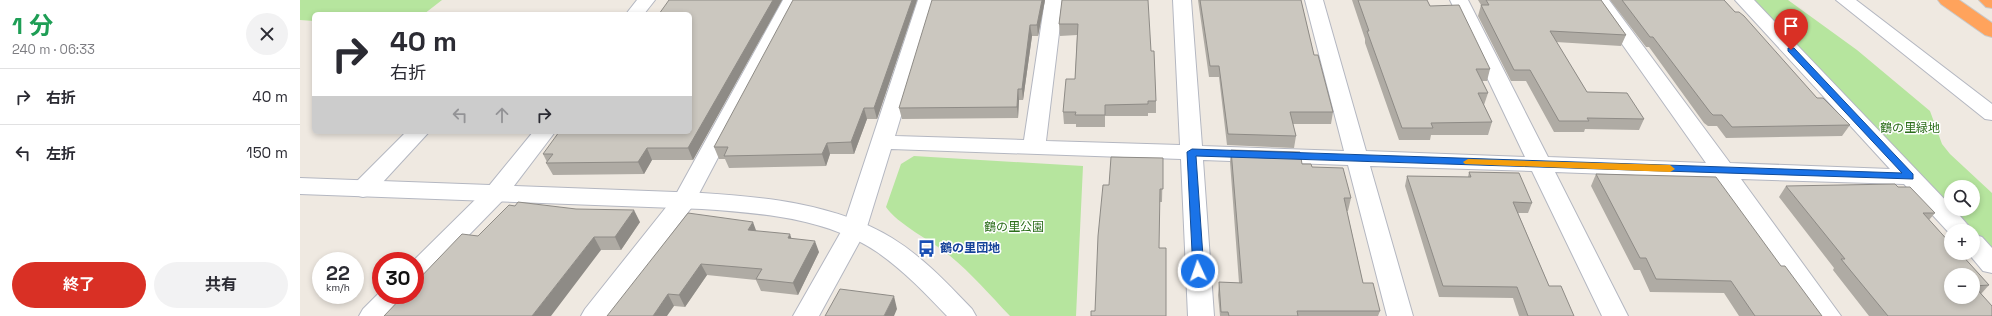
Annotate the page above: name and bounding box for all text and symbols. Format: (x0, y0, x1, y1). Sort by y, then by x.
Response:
pin (1774, 9, 1808, 50)
text: 1 分 (12, 10, 53, 41)
button: close (246, 13, 288, 55)
icon: arrive (1780, 15, 1802, 37)
text: 40 m (390, 23, 457, 59)
icon: right (324, 28, 376, 80)
text: 240 m · 06:33 (12, 41, 95, 58)
text: 右折 (390, 61, 426, 84)
icon: right (12, 86, 34, 108)
text: 40 m (252, 87, 288, 106)
text: 右折 (46, 88, 76, 107)
icon: left (449, 104, 471, 126)
icon: ahead (491, 104, 513, 126)
icon: right (533, 104, 555, 126)
park label: 鶴の里緑地 (1880, 120, 1940, 136)
icon: left (12, 142, 34, 164)
text: 150 m (246, 143, 288, 162)
text: 左折 (46, 144, 76, 163)
map controls (1944, 180, 1980, 304)
button: search (1944, 180, 1980, 216)
park label: 鶴の里公園 (984, 219, 1044, 235)
button: + (1944, 224, 1980, 260)
bus stop icon: 鶴の里団地 (917, 238, 937, 258)
place label: 鶴の里団地 (940, 240, 1000, 256)
position arrow (1177, 250, 1219, 292)
speed limit sign: 30 (372, 252, 424, 304)
text: 22 (326, 260, 350, 286)
button: 終了 (12, 262, 146, 308)
button: 共有 (154, 262, 288, 308)
button: − (1944, 268, 1980, 304)
text: km/h (326, 281, 350, 294)

